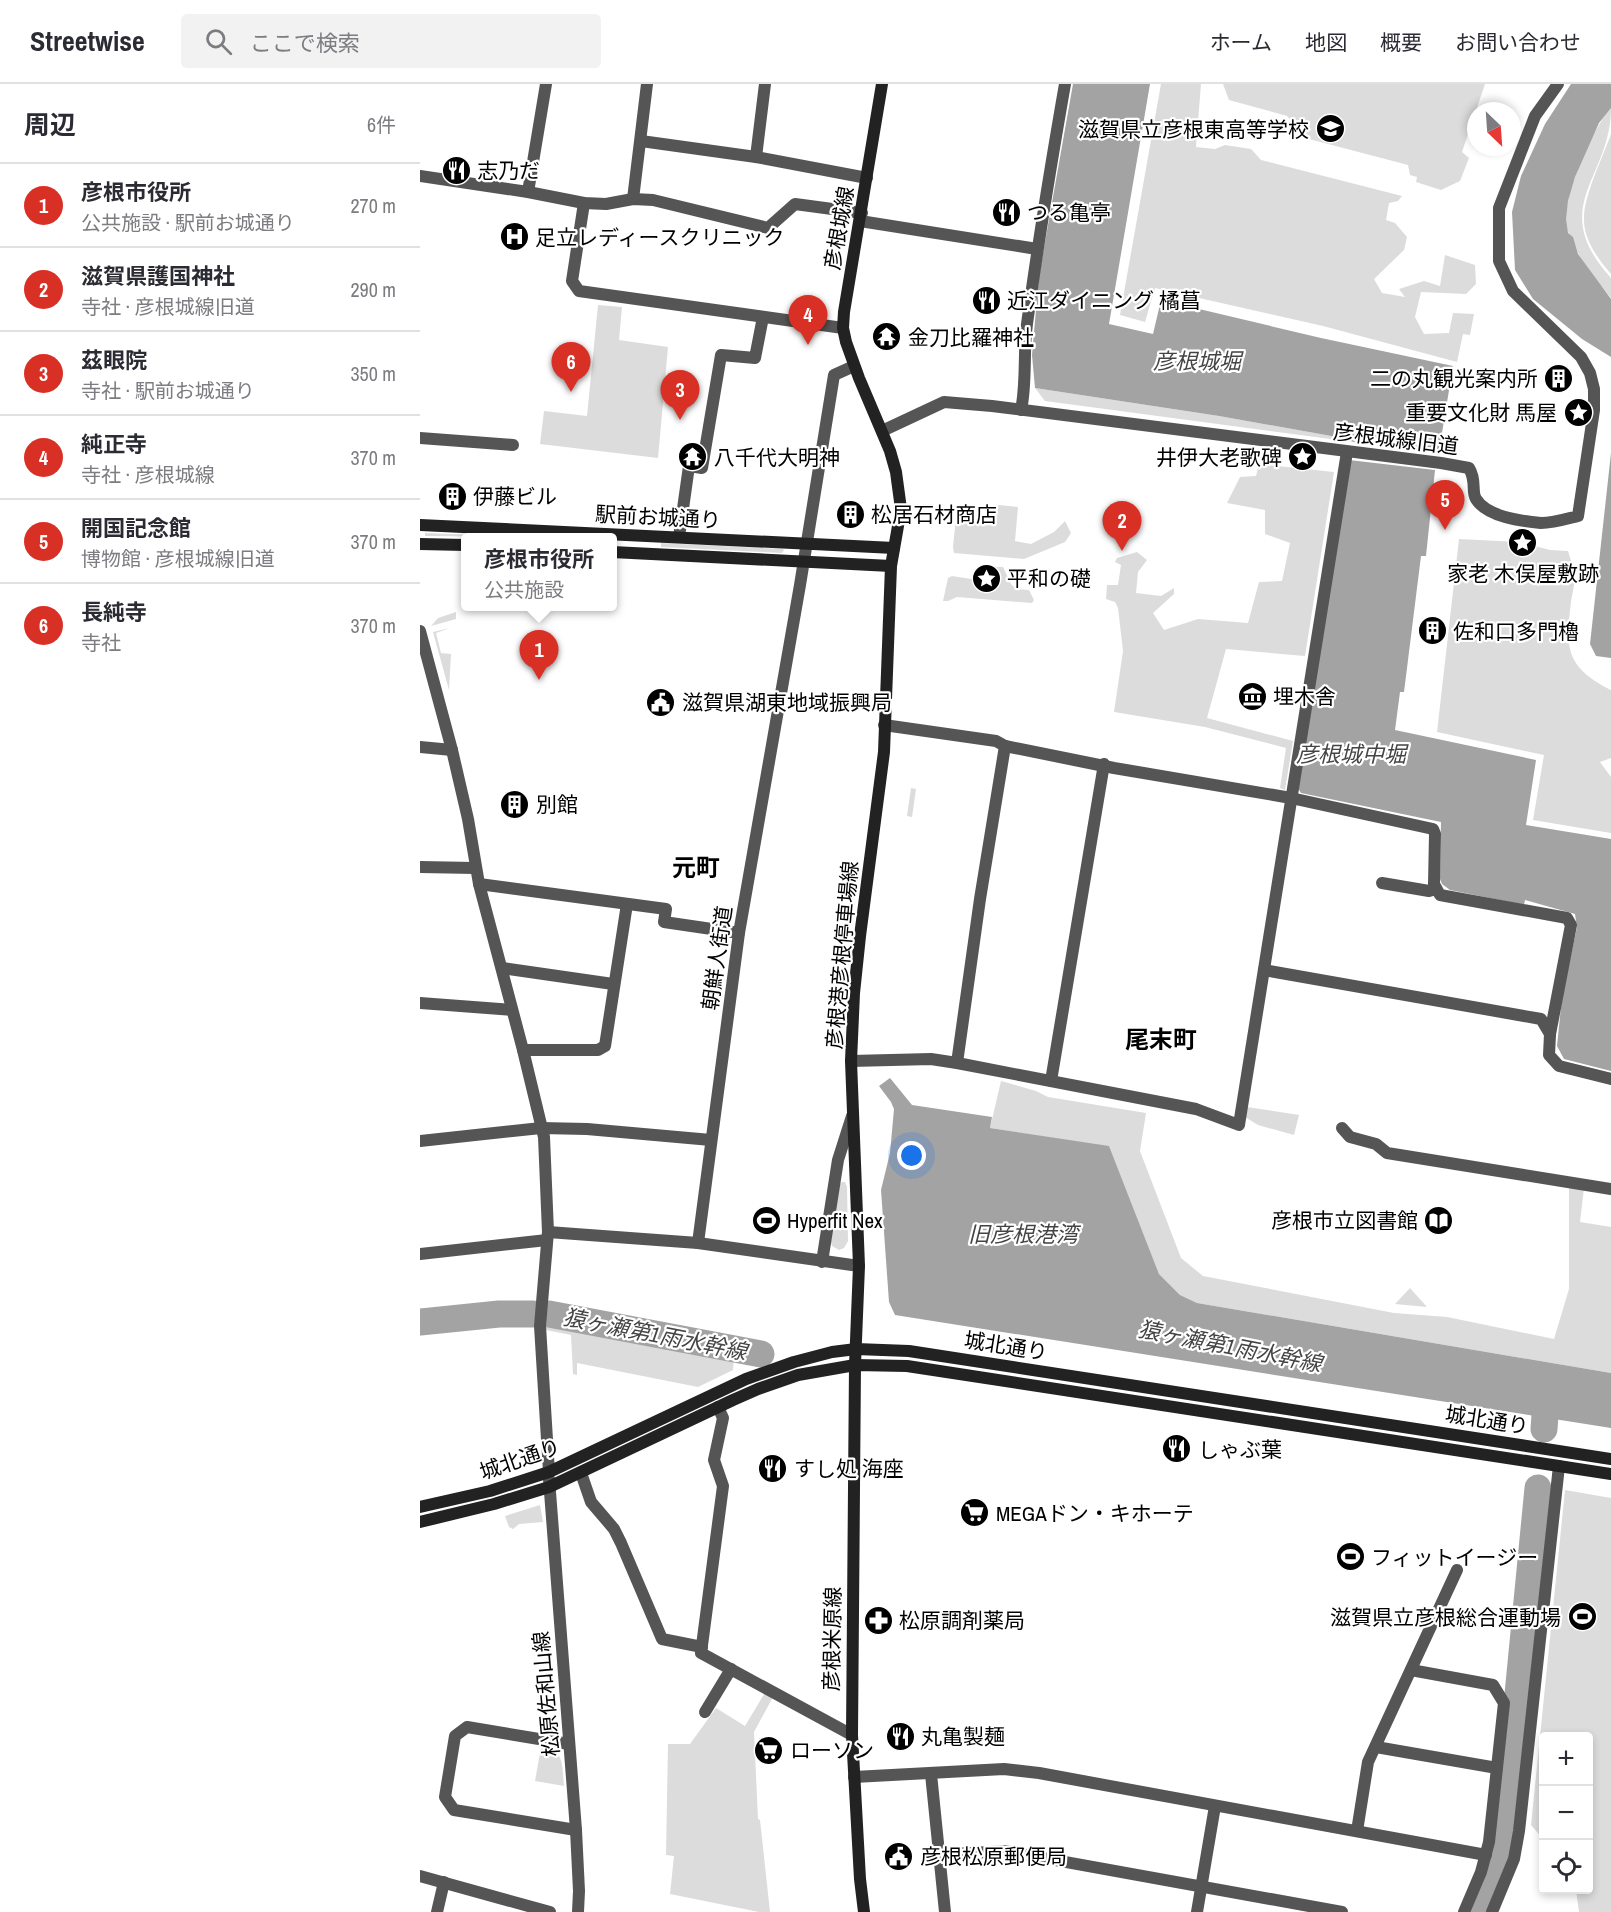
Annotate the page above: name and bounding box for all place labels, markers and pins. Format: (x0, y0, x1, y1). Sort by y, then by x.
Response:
school or university icon: 滋賀県立彦根東高等学校 (1314, 113, 1346, 145)
place label: 滋賀県立彦根東高等学校 (1078, 115, 1309, 144)
restaurant icon: 志乃だ (440, 154, 472, 186)
place label: 志乃だ (477, 156, 540, 185)
restaurant icon: つる亀亭 (990, 196, 1022, 228)
place label: つる亀亭 (1027, 198, 1111, 227)
hospital icon: 足立レディースクリニック (498, 221, 530, 253)
place label: 足立レディースクリニック (535, 223, 784, 252)
restaurant icon: 近江ダイニング 橘菖 (970, 284, 1002, 316)
place label: 近江ダイニング 橘菖 (1007, 286, 1201, 315)
pin: 4 (788, 296, 828, 345)
temple icon: 金刀比羅神社 (871, 321, 903, 353)
place label: 金刀比羅神社 (908, 323, 1034, 352)
pin: 6 (552, 342, 590, 392)
building icon: 二の丸観光案内所 (1543, 362, 1575, 394)
place label: 二の丸観光案内所 (1370, 364, 1538, 393)
pin: 3 (660, 370, 700, 420)
place icon: 重要文化財 馬屋 (1562, 396, 1594, 428)
place label: 重要文化財 馬屋 (1405, 398, 1557, 427)
temple icon: 八千代大明神 (677, 441, 709, 473)
place icon: 井伊大老歌碑 (1287, 441, 1319, 473)
place label: 八千代大明神 (714, 443, 840, 472)
place label: 井伊大老歌碑 (1156, 443, 1282, 472)
building icon: 伊藤ビル (436, 480, 468, 512)
pin: 5 (1426, 480, 1464, 530)
place label: 伊藤ビル (473, 482, 557, 511)
building icon: 松居石材商店 (834, 498, 866, 530)
place label: 松居石材商店 (871, 500, 997, 529)
pin: 2 (1102, 502, 1142, 551)
place icon: 家老 木俣屋敷跡 (1507, 526, 1539, 558)
place label: 家老 木俣屋敷跡 (1447, 559, 1599, 588)
place icon: 平和の礎 (970, 562, 1002, 594)
place label: 平和の礎 (1007, 564, 1091, 593)
building icon: 佐和口多門櫓 (1416, 615, 1448, 647)
place label: 佐和口多門櫓 (1453, 617, 1579, 646)
pin: 1 (520, 630, 558, 680)
museum icon: 埋木舎 (1236, 680, 1268, 712)
place label: 埋木舎 (1273, 682, 1336, 711)
public building icon: 滋賀県湖東地域振興局 (645, 686, 677, 718)
place label: 滋賀県湖東地域振興局 (682, 688, 892, 717)
building icon: 別館 (499, 788, 531, 820)
place label: 別館 (536, 790, 578, 819)
sports icon: Hyperfit Nex (750, 1204, 782, 1236)
library icon: 彦根市立図書館 (1423, 1204, 1455, 1236)
place label: Hyperfit Nex (787, 1206, 883, 1235)
place label: 彦根市立図書館 (1271, 1206, 1418, 1235)
restaurant icon: しゃぶ葉 (1161, 1433, 1193, 1465)
place label: しゃぶ葉 (1198, 1435, 1282, 1464)
restaurant icon: すし処 海座 (757, 1452, 789, 1484)
place label: すし処 海座 (794, 1454, 904, 1483)
supermarket icon: MEGAドン・キホーテ (959, 1497, 991, 1529)
place label: MEGAドン・キホーテ (996, 1499, 1194, 1528)
sports icon: フィットイージー (1334, 1541, 1366, 1573)
place label: フィットイージー (1371, 1543, 1538, 1572)
sports icon: 滋賀県立彦根総合運動場 (1566, 1601, 1598, 1633)
place label: 滋賀県立彦根総合運動場 (1330, 1603, 1561, 1632)
pharmacy icon: 松原調剤薬局 (862, 1604, 894, 1636)
place label: 松原調剤薬局 (899, 1606, 1025, 1635)
restaurant icon: 丸亀製麺 (884, 1720, 916, 1752)
place label: 丸亀製麺 (921, 1722, 1005, 1751)
supermarket icon: ローソン (753, 1734, 785, 1766)
place label: ローソン (790, 1736, 874, 1765)
public building icon: 彦根松原郵便局 (883, 1840, 915, 1872)
place label: 彦根松原郵便局 (920, 1842, 1067, 1871)

